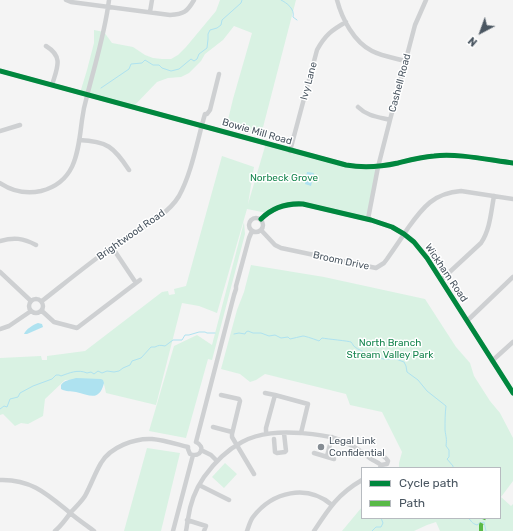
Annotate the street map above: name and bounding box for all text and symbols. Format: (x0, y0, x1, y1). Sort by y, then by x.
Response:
north arrow (461, 12, 501, 52)
text: N (466, 34, 480, 49)
street label: Cashell Road (386, 52, 414, 114)
street label: Ivy Lane (298, 61, 320, 101)
street label: Bowie Mill Road (221, 116, 293, 148)
park label: Norbeck Grove (250, 172, 318, 184)
street label: Brightwood Road (95, 207, 167, 263)
street label: Wickham Road (422, 242, 470, 304)
street label: Broom Drive (312, 249, 370, 273)
park label: North Branch Stream Valley Park (347, 337, 433, 360)
place label: Legal Link Confidential (329, 435, 385, 458)
marker: Legal Link Confidential (316, 442, 326, 452)
legend (361, 467, 501, 519)
text: Cycle path (399, 476, 458, 490)
text: Path (399, 496, 425, 510)

